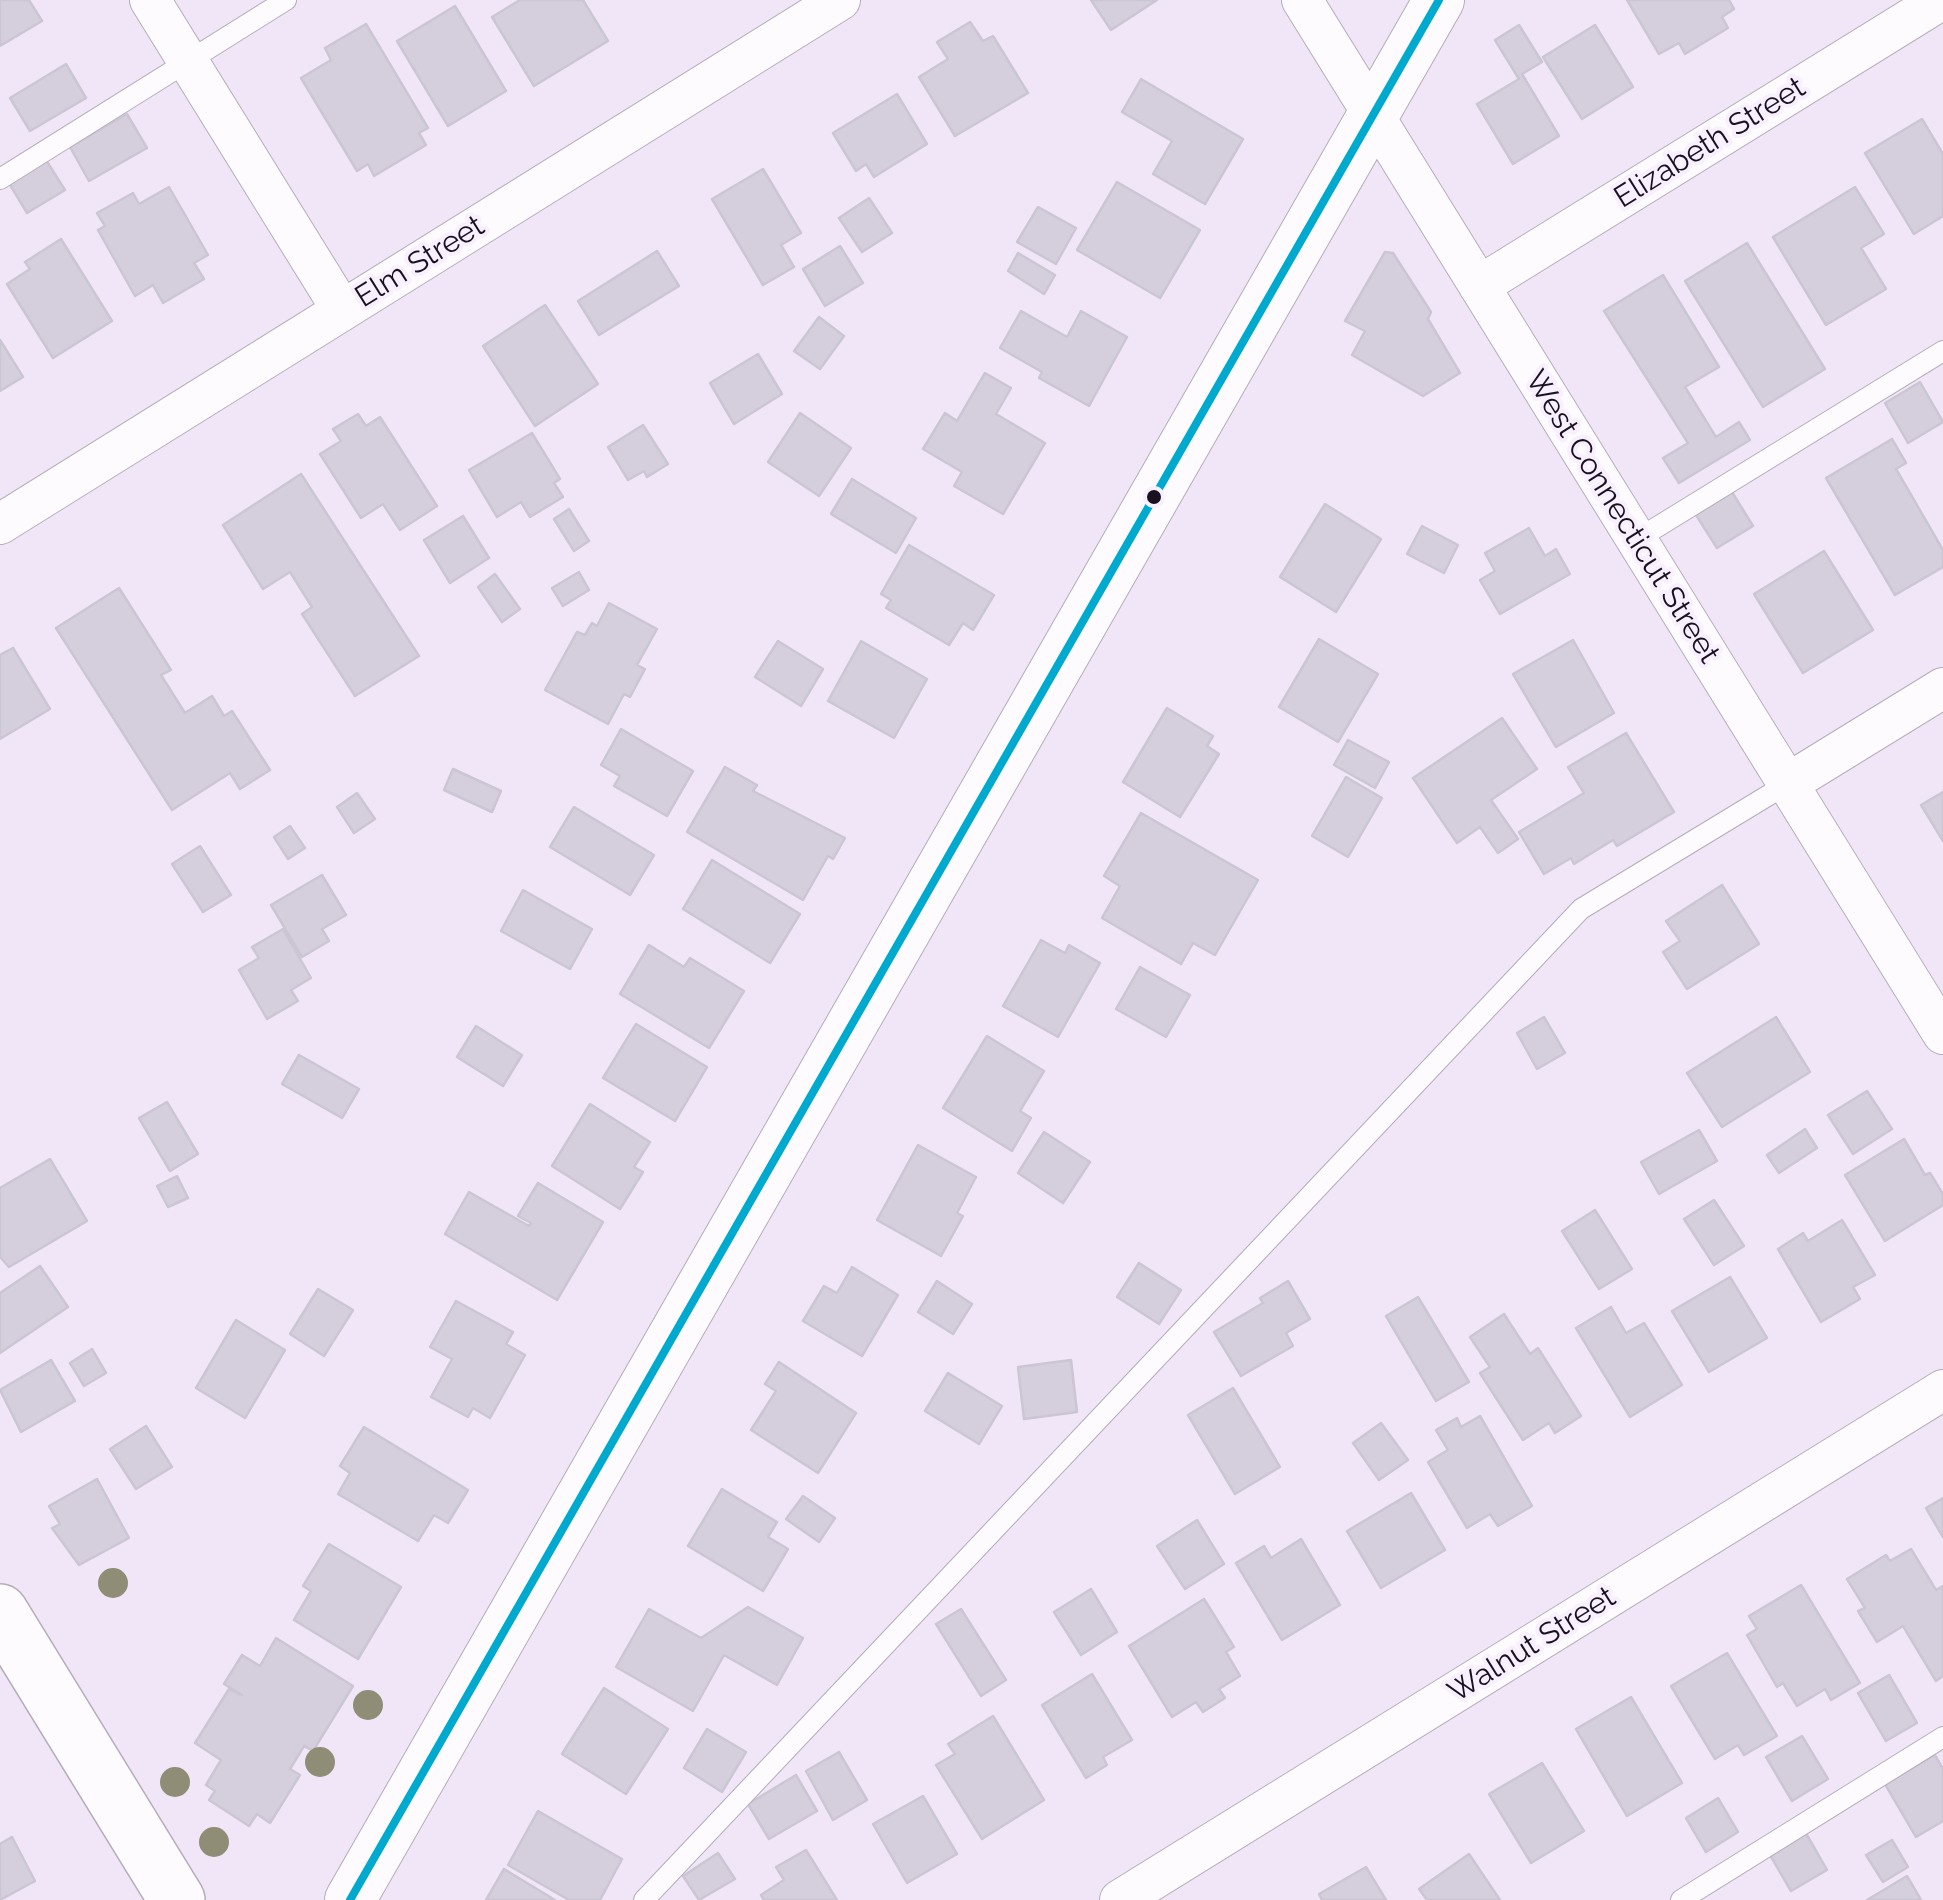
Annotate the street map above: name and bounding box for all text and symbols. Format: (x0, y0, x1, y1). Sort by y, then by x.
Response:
street label: Elizabeth Street (1608, 70, 1812, 216)
street label: Elm Street (349, 208, 491, 316)
street label: West Connecticut Street (1517, 364, 1727, 670)
unlabelled marker (1144, 487, 1164, 507)
street label: Walnut Street (1442, 1579, 1622, 1711)

